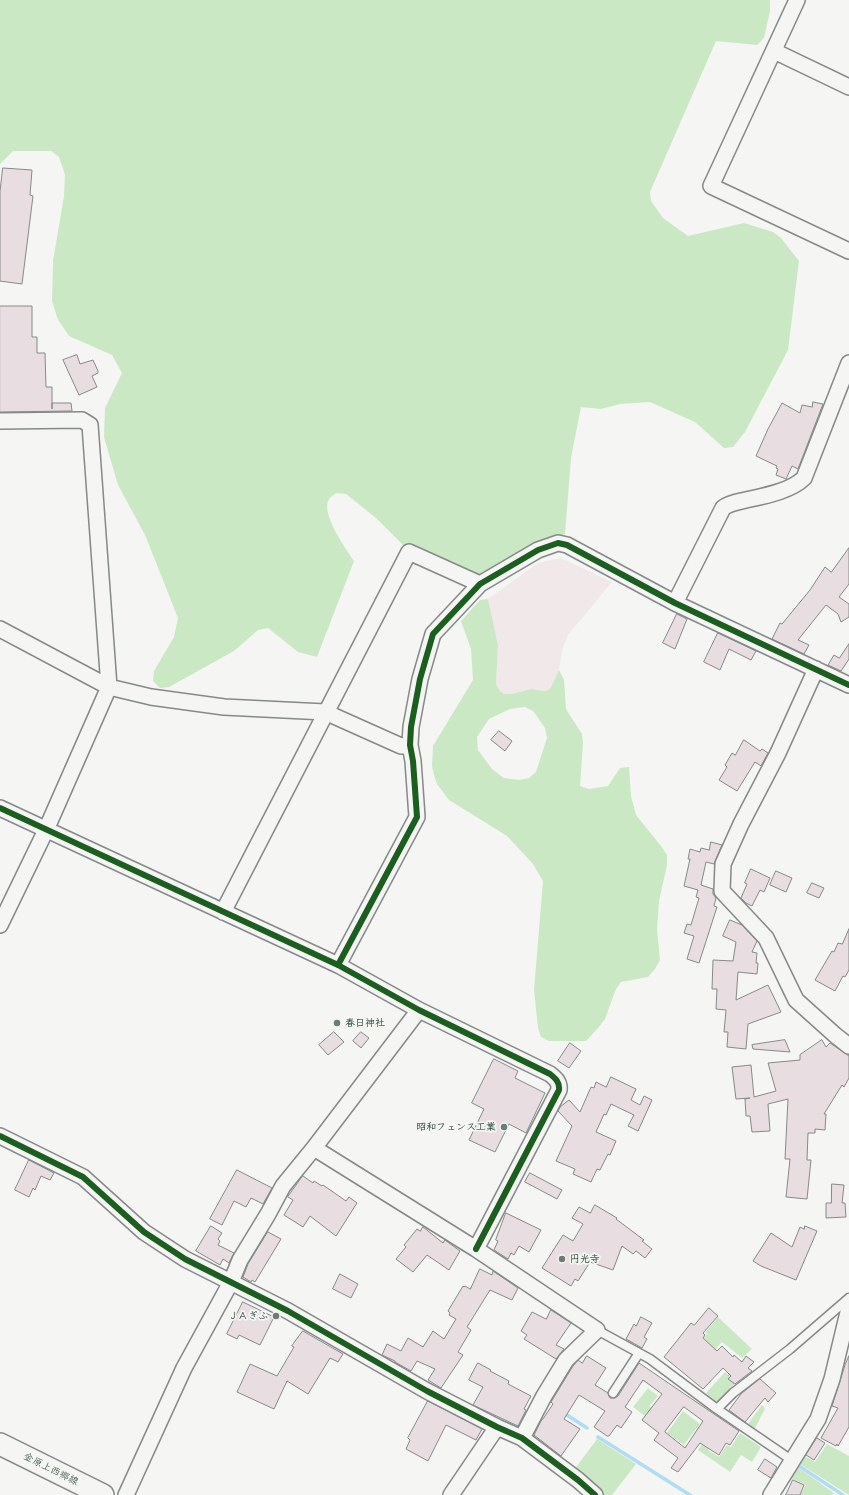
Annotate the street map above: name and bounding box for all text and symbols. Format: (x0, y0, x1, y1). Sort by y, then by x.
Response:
place label: 春日神社 (345, 1017, 385, 1029)
marker: 春日神社 (332, 1018, 342, 1028)
place label: 昭和フェンス工業 (416, 1121, 496, 1133)
marker: 昭和フェンス工業 (499, 1122, 509, 1132)
place label: 円光寺 (570, 1253, 600, 1265)
marker: 円光寺 (557, 1254, 567, 1264)
place label: ＪＡぎふ (228, 1310, 268, 1322)
marker: ＪＡぎふ (271, 1311, 281, 1321)
street label: 金原上西郷線 (22, 1450, 80, 1488)

